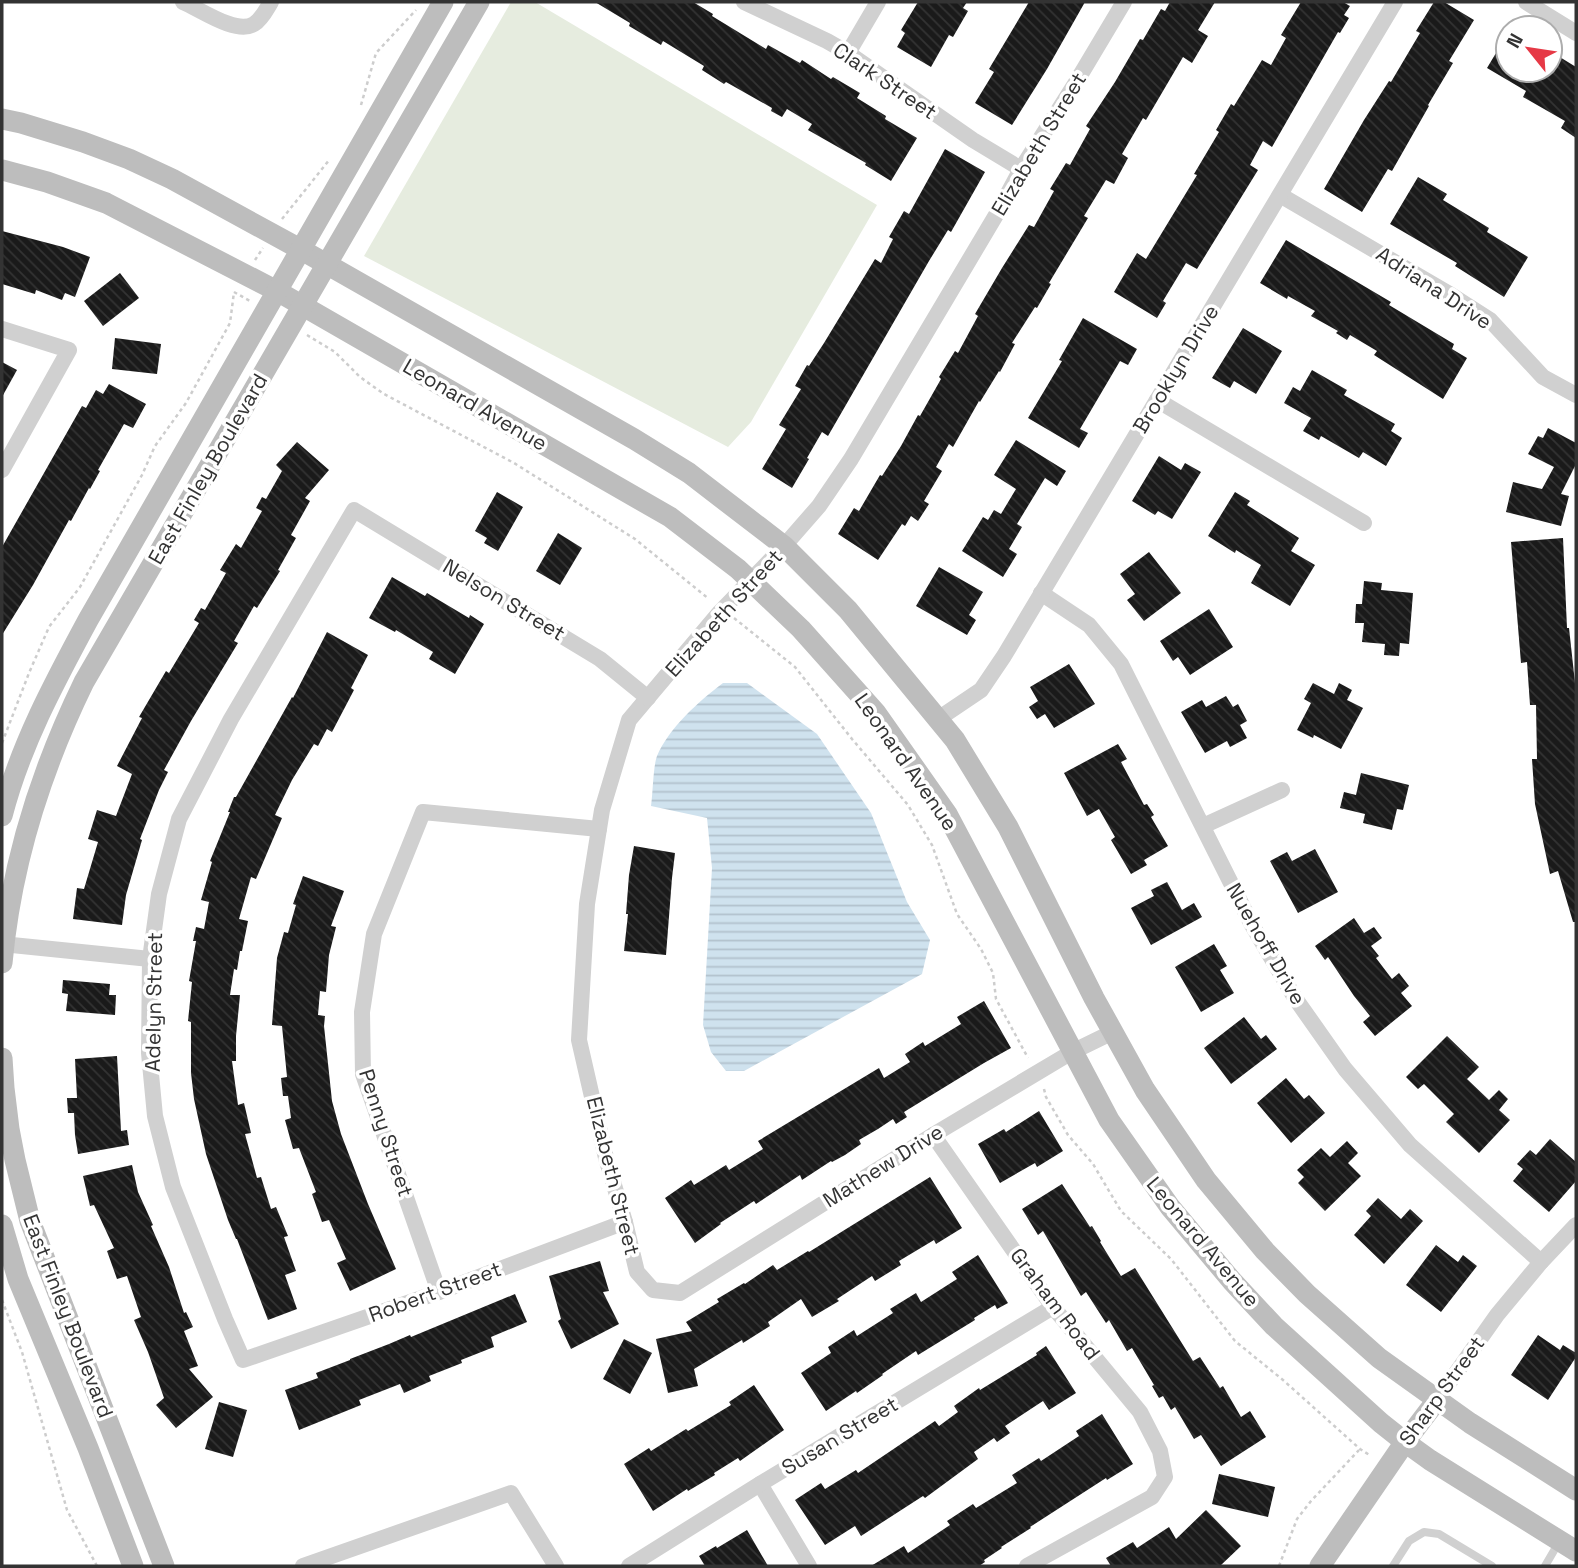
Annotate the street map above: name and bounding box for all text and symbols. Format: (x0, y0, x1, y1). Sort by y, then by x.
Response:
north arrow (1494, 14, 1564, 84)
text: N (1501, 29, 1529, 53)
street label: Clark Street (828, 36, 942, 125)
street label: Elizabeth Street (985, 67, 1092, 220)
street label: Adriana Drive (1371, 240, 1497, 335)
street label: Brooklyn Drive (1127, 300, 1225, 438)
street label: Leonard Avenue (398, 352, 552, 457)
street label: East Finley Boulevard (142, 369, 273, 569)
street label: Elizabeth Street (659, 543, 788, 682)
street label: Nelson Street (438, 552, 570, 647)
street label: Leonard Avenue (849, 688, 964, 836)
street label: Nuehoff Drive (1221, 878, 1312, 1010)
street label: Adelyn Street (139, 932, 168, 1072)
street label: Penny Street (353, 1066, 420, 1200)
street label: Elizabeth Street (581, 1094, 646, 1258)
street label: Mathew Drive (818, 1118, 948, 1213)
street label: Leonard Avenue (1141, 1171, 1266, 1312)
street label: East Finley Boulevard (17, 1210, 120, 1421)
street label: Graham Road (1004, 1242, 1106, 1365)
street label: Robert Street (365, 1255, 505, 1328)
street label: Sharp Street (1393, 1331, 1490, 1451)
street label: Susan Street (777, 1390, 903, 1481)

